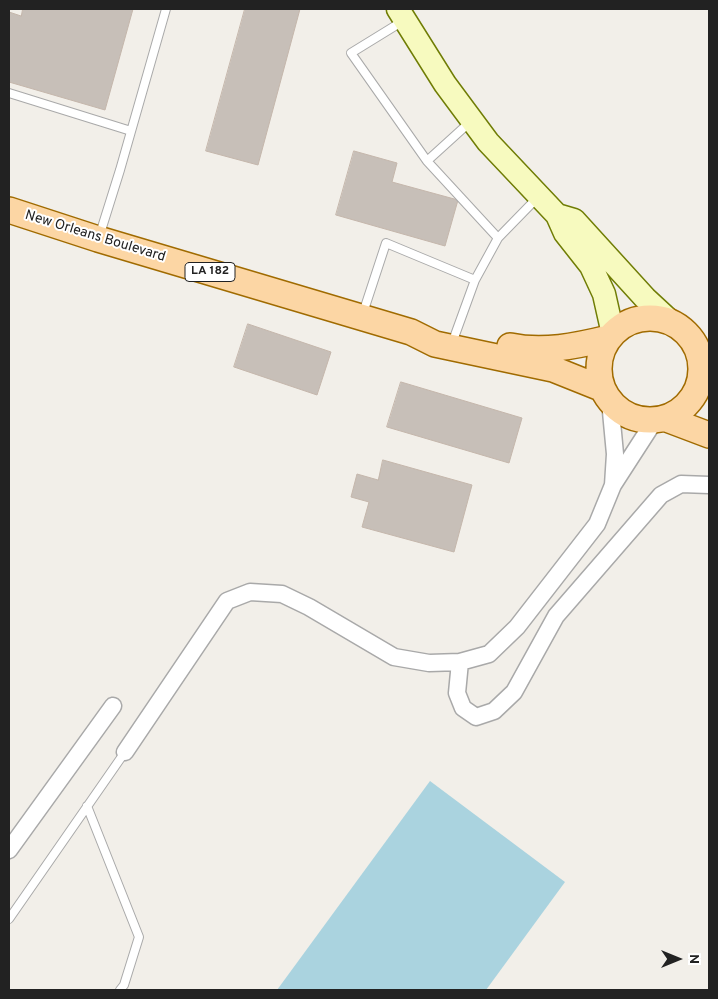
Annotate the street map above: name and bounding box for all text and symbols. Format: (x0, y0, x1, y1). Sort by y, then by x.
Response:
street label: New Orleans Boulevard (23, 208, 167, 266)
road number: LA 182 (185, 262, 235, 282)
north arrow (653, 934, 703, 984)
text: N (685, 954, 702, 964)

